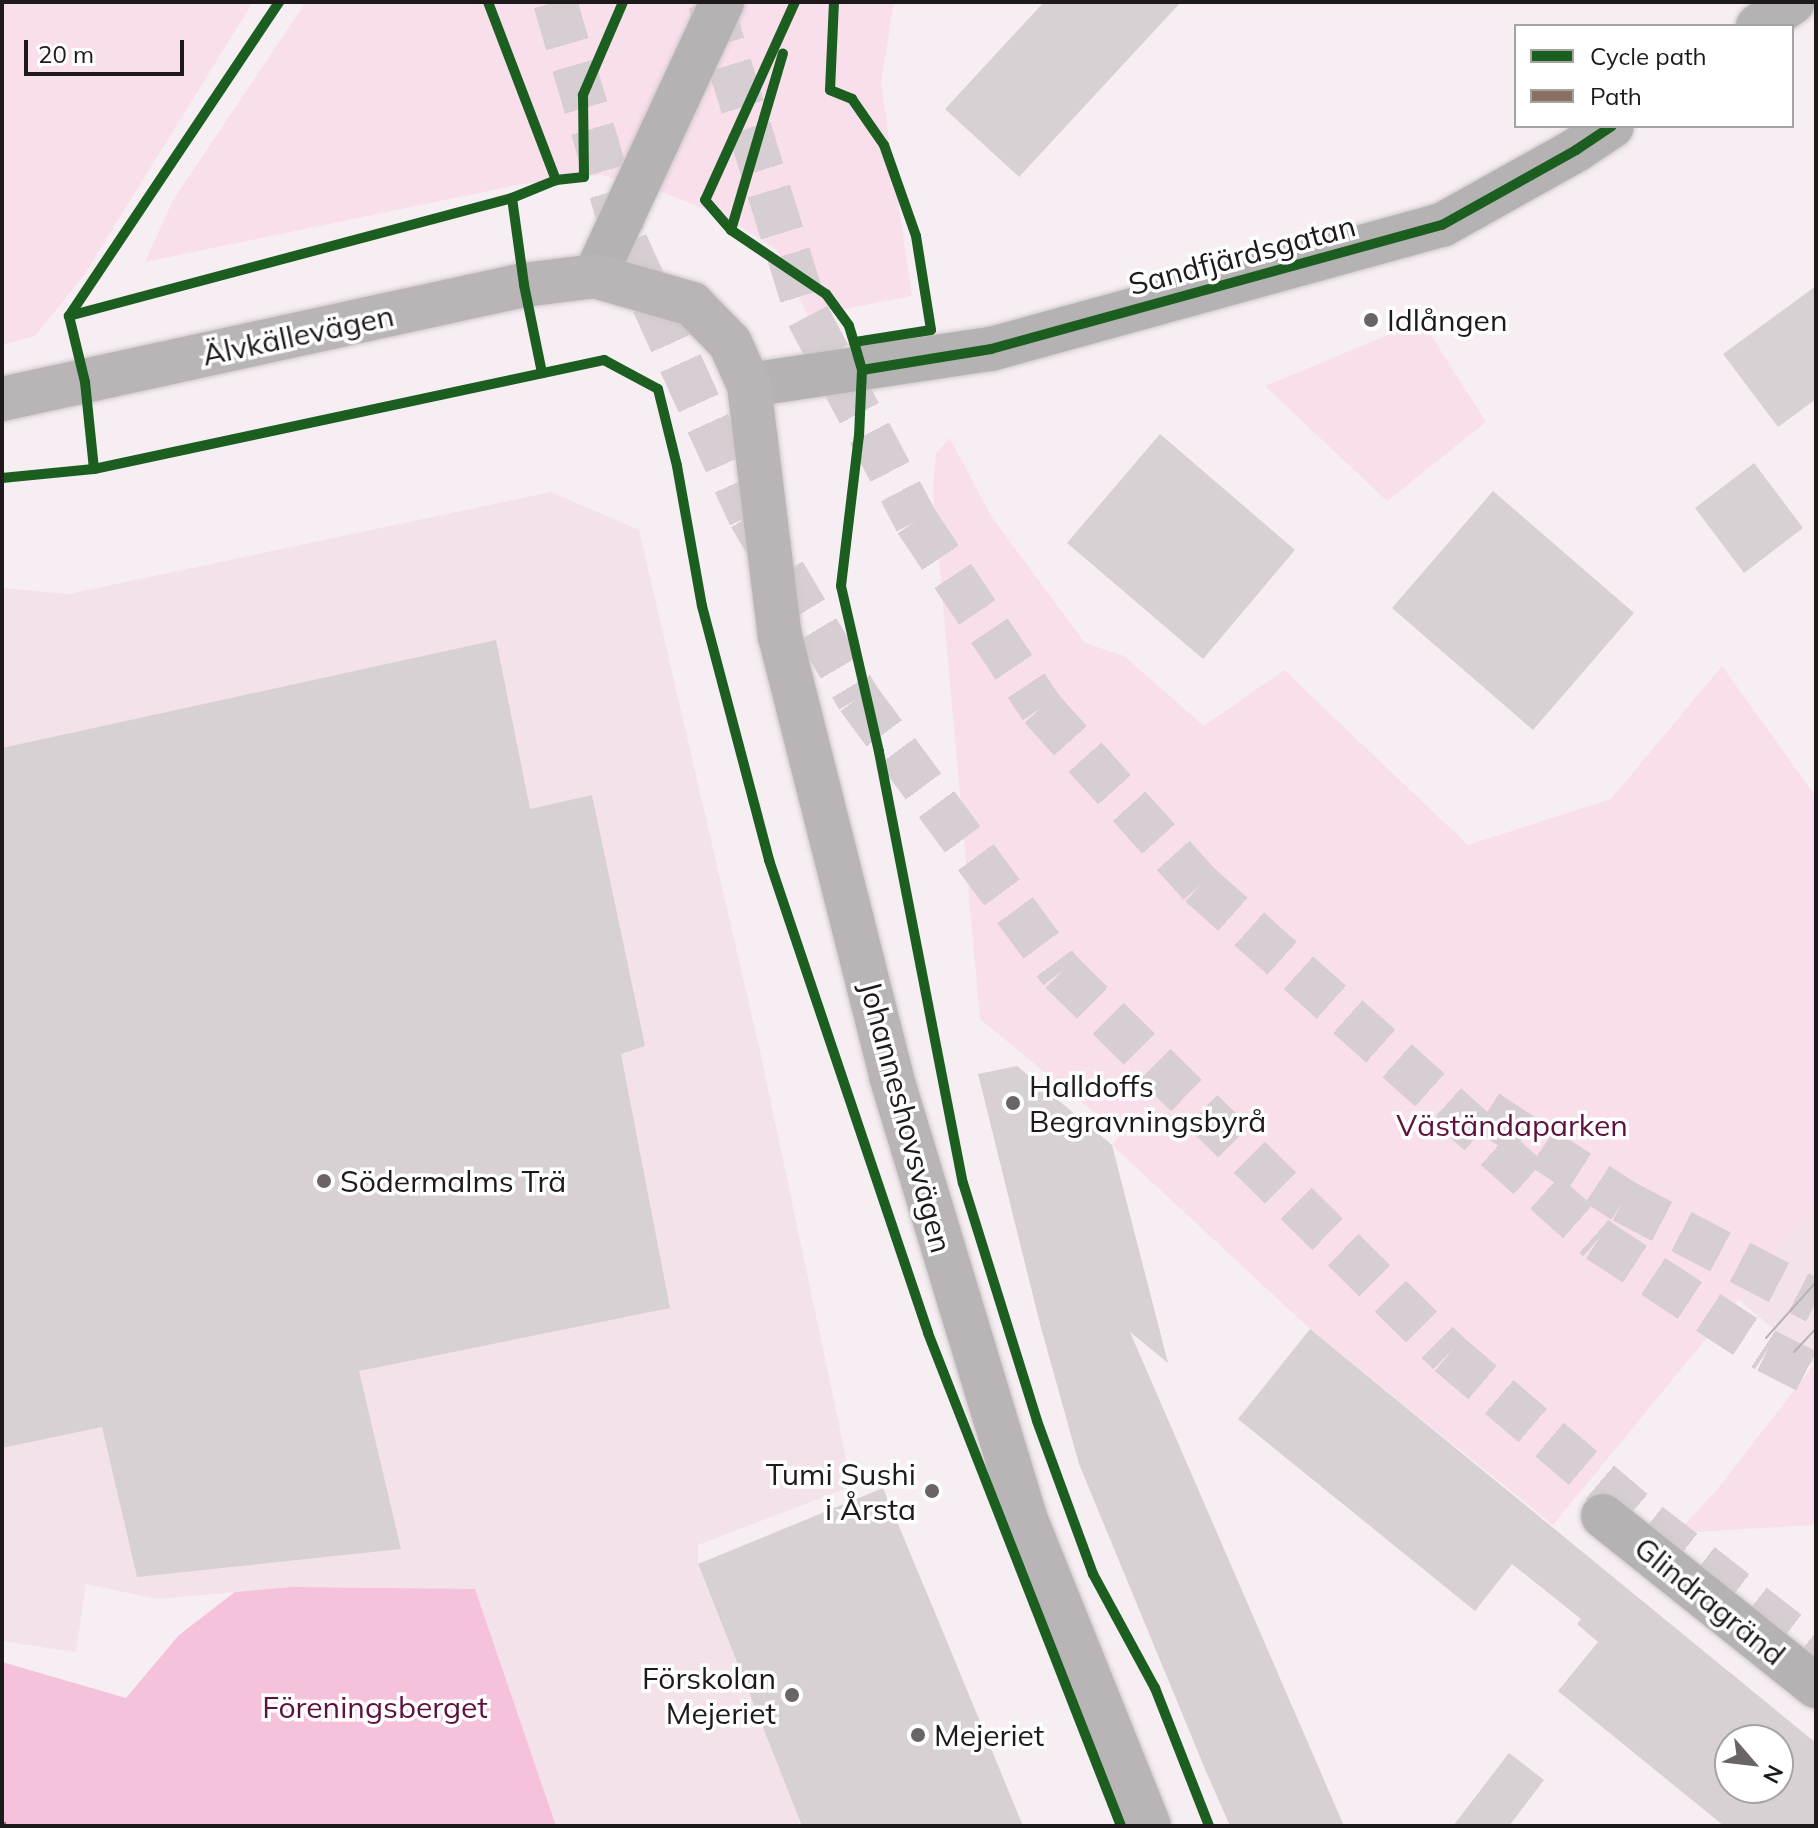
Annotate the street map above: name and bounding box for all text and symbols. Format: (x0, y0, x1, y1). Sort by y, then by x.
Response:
scale bar (28, 24, 188, 74)
legend (1514, 24, 1794, 128)
text: 20 m (38, 39, 94, 69)
text: Cycle path (1590, 41, 1707, 71)
text: Path (1590, 81, 1642, 111)
street label: Sandfjärdsgatan (1125, 207, 1359, 303)
street label: Älvkällevägen (199, 297, 397, 373)
place label: Idlången (1387, 302, 1507, 338)
marker: Idlången (1362, 311, 1380, 329)
street label: Johanneshovsvägen (852, 977, 960, 1257)
place label: Halldoffs Begravningsbyrå (1029, 1068, 1266, 1138)
marker: Halldoffs Begravningsbyrå (1004, 1094, 1022, 1112)
park label: Väständaparken (1396, 1107, 1628, 1143)
place label: Södermalms Trä (340, 1163, 566, 1199)
marker: Södermalms Trä (315, 1172, 333, 1190)
place label: Tumi Sushi i Årsta (766, 1456, 916, 1526)
marker: Tumi Sushi i Årsta (923, 1482, 941, 1500)
street label: Glindragränd (1628, 1529, 1792, 1673)
place label: Förskolan Mejeriet (642, 1660, 776, 1730)
marker: Förskolan Mejeriet (783, 1686, 801, 1704)
park label: Föreningsberget (262, 1689, 488, 1725)
place label: Mejeriet (934, 1717, 1044, 1753)
north arrow (1714, 1724, 1794, 1804)
marker: Mejeriet (909, 1726, 927, 1744)
text: N (1757, 1760, 1790, 1788)

